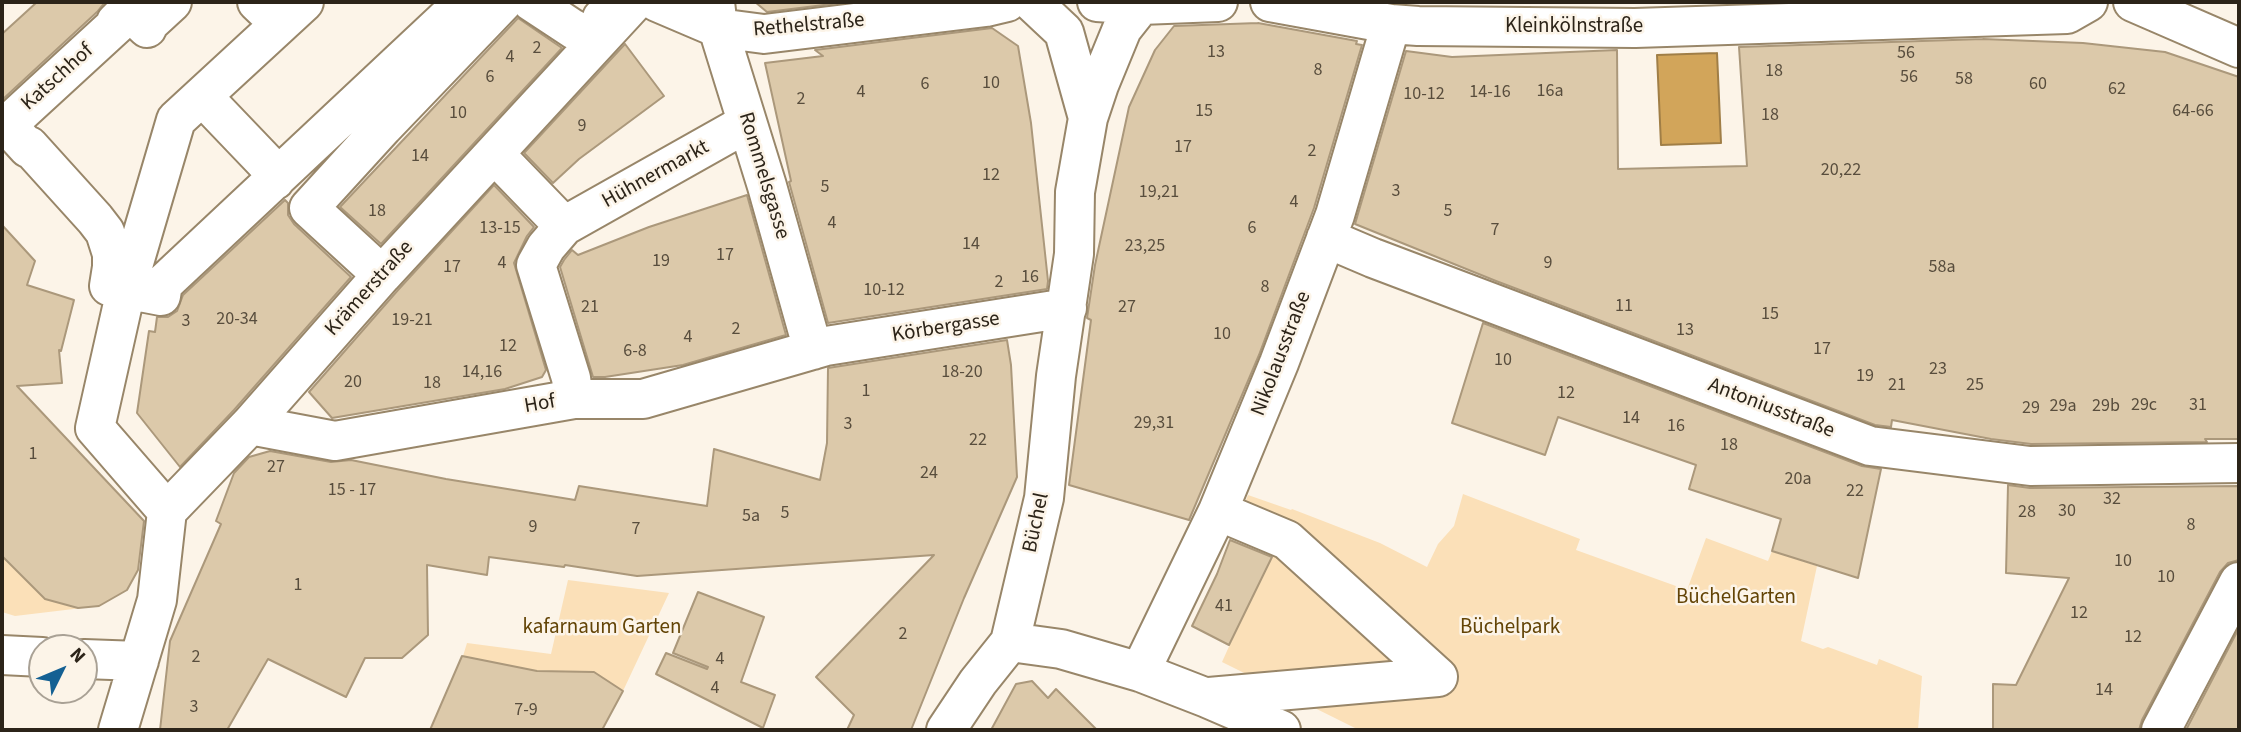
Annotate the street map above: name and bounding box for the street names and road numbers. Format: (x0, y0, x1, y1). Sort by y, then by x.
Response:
street label: Rethelstraße (752, 9, 866, 43)
street label: Kleinkölnstraße (1505, 14, 1643, 40)
street label: Katschhof (17, 39, 99, 117)
street label: Rommelsgasse (732, 110, 794, 242)
street label: Hühnermarkt (598, 135, 714, 215)
street label: Krämerstraße (321, 236, 419, 342)
street label: Nikolausstraße (1247, 288, 1317, 420)
street label: Körbergasse (890, 307, 1002, 349)
street label: Antoniusstraße (1704, 373, 1838, 445)
street label: Hof (522, 390, 558, 420)
street label: Büchel (1018, 491, 1056, 555)

